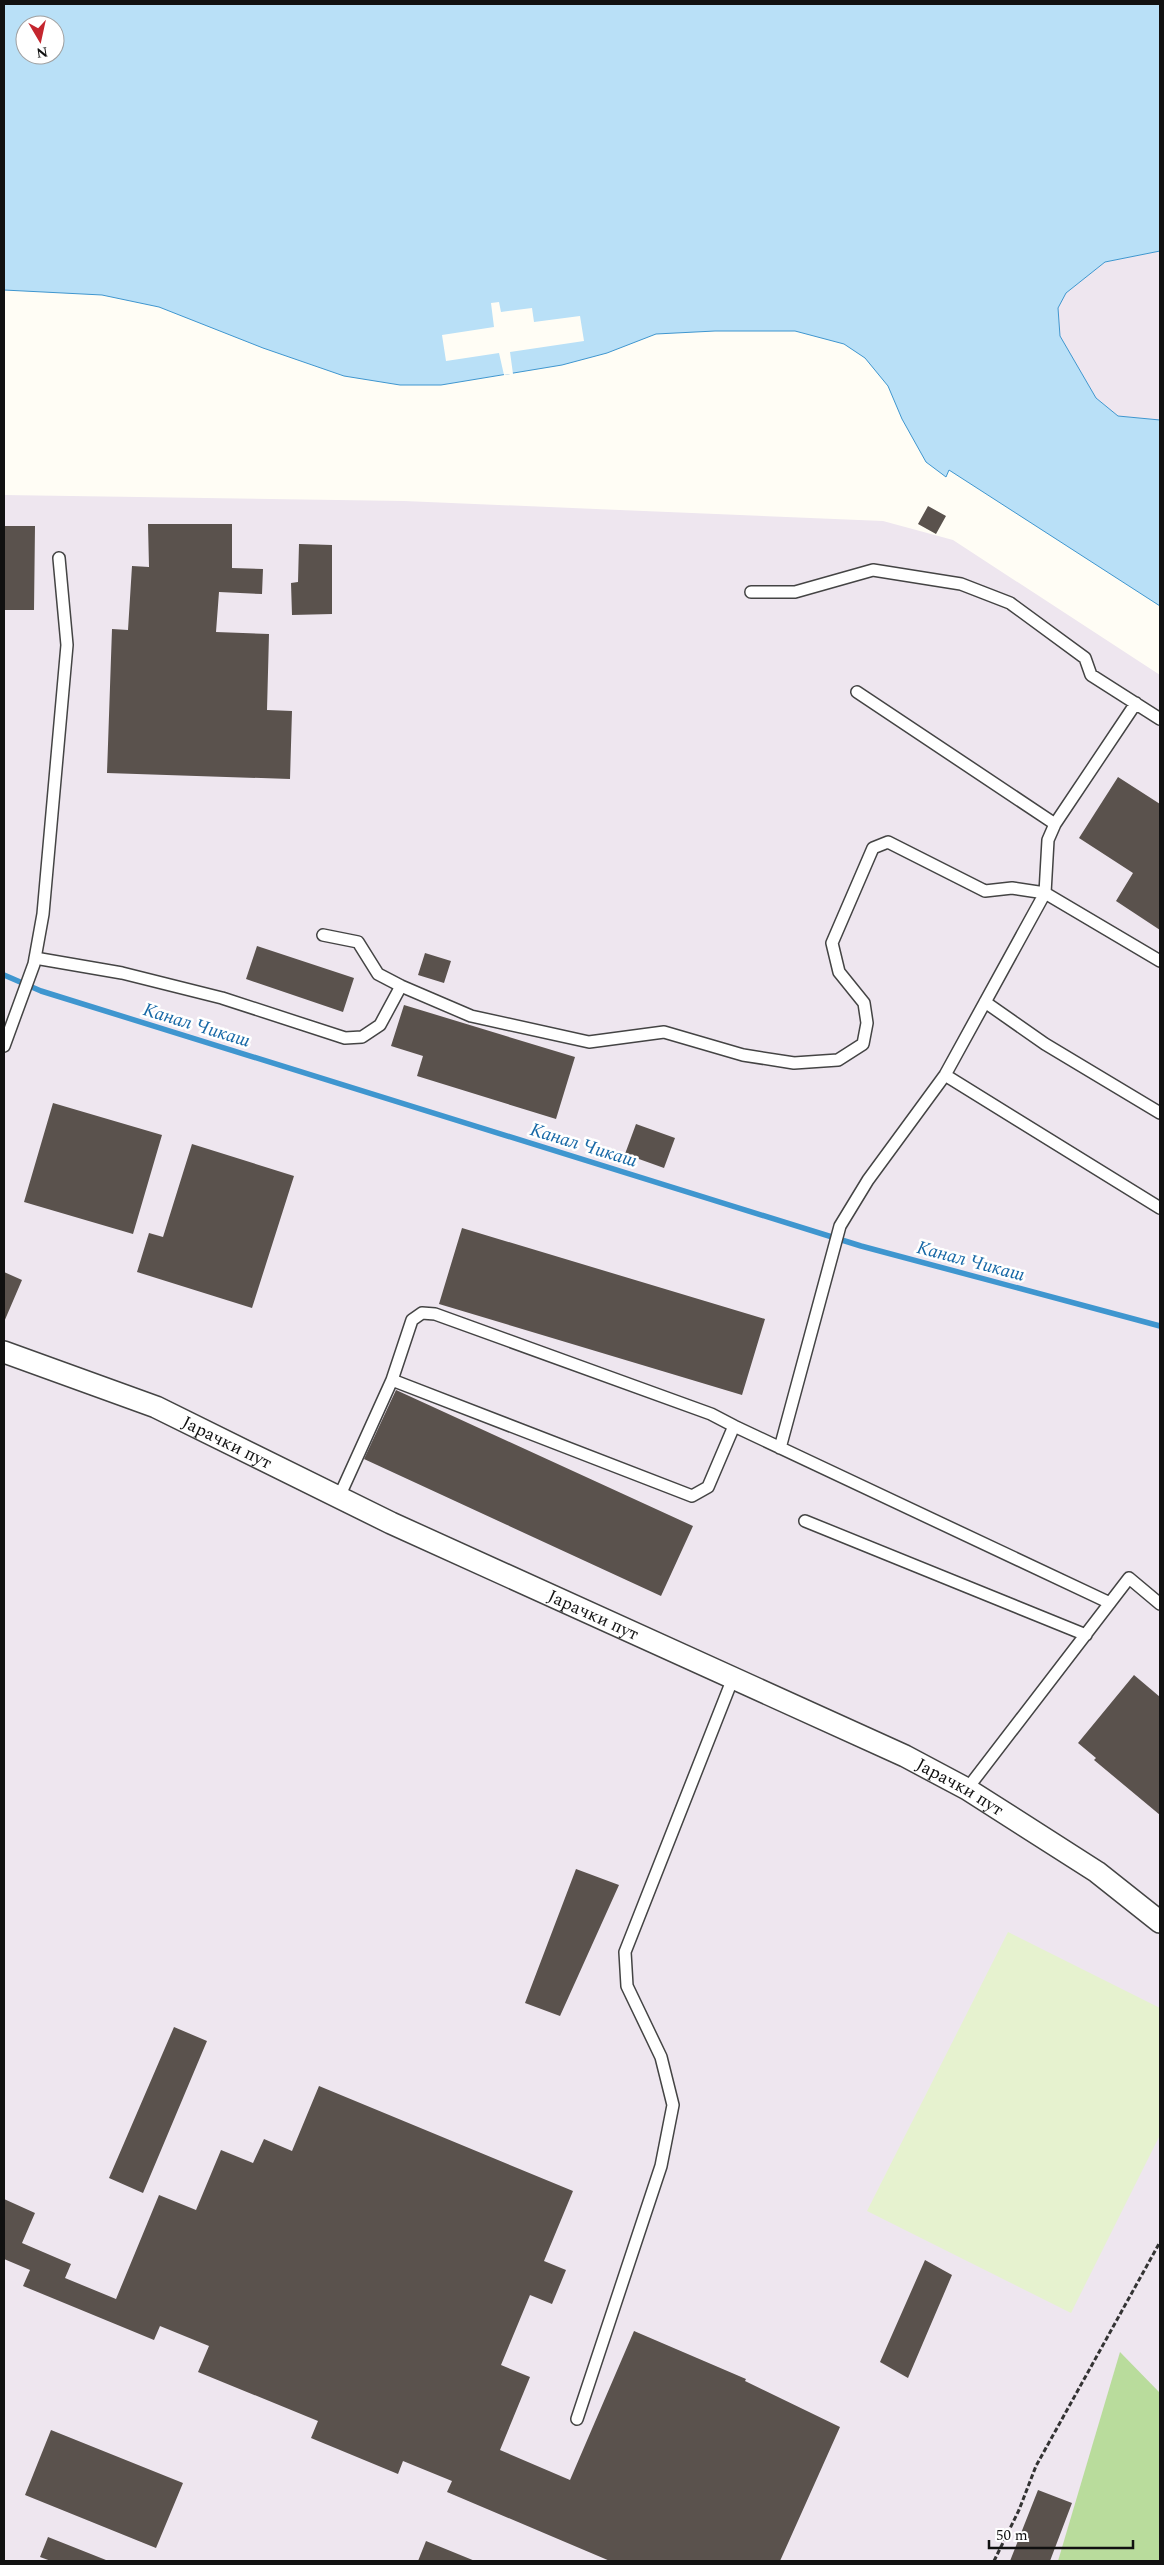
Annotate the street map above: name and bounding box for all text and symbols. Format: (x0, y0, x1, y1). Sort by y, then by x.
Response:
north arrow (15, 15, 65, 65)
text: N (35, 41, 49, 64)
water label: Канал Чикаш (139, 995, 254, 1056)
water label: Канал Чикаш (526, 1115, 641, 1176)
water label: Канал Чикаш (913, 1233, 1028, 1290)
street label: Јарачки пут (177, 1409, 277, 1476)
street label: Јарачки пут (543, 1583, 643, 1648)
street label: Јарачки пут (911, 1751, 1009, 1823)
scale bar (989, 2518, 1133, 2550)
text: 50 m (996, 2524, 1028, 2547)

